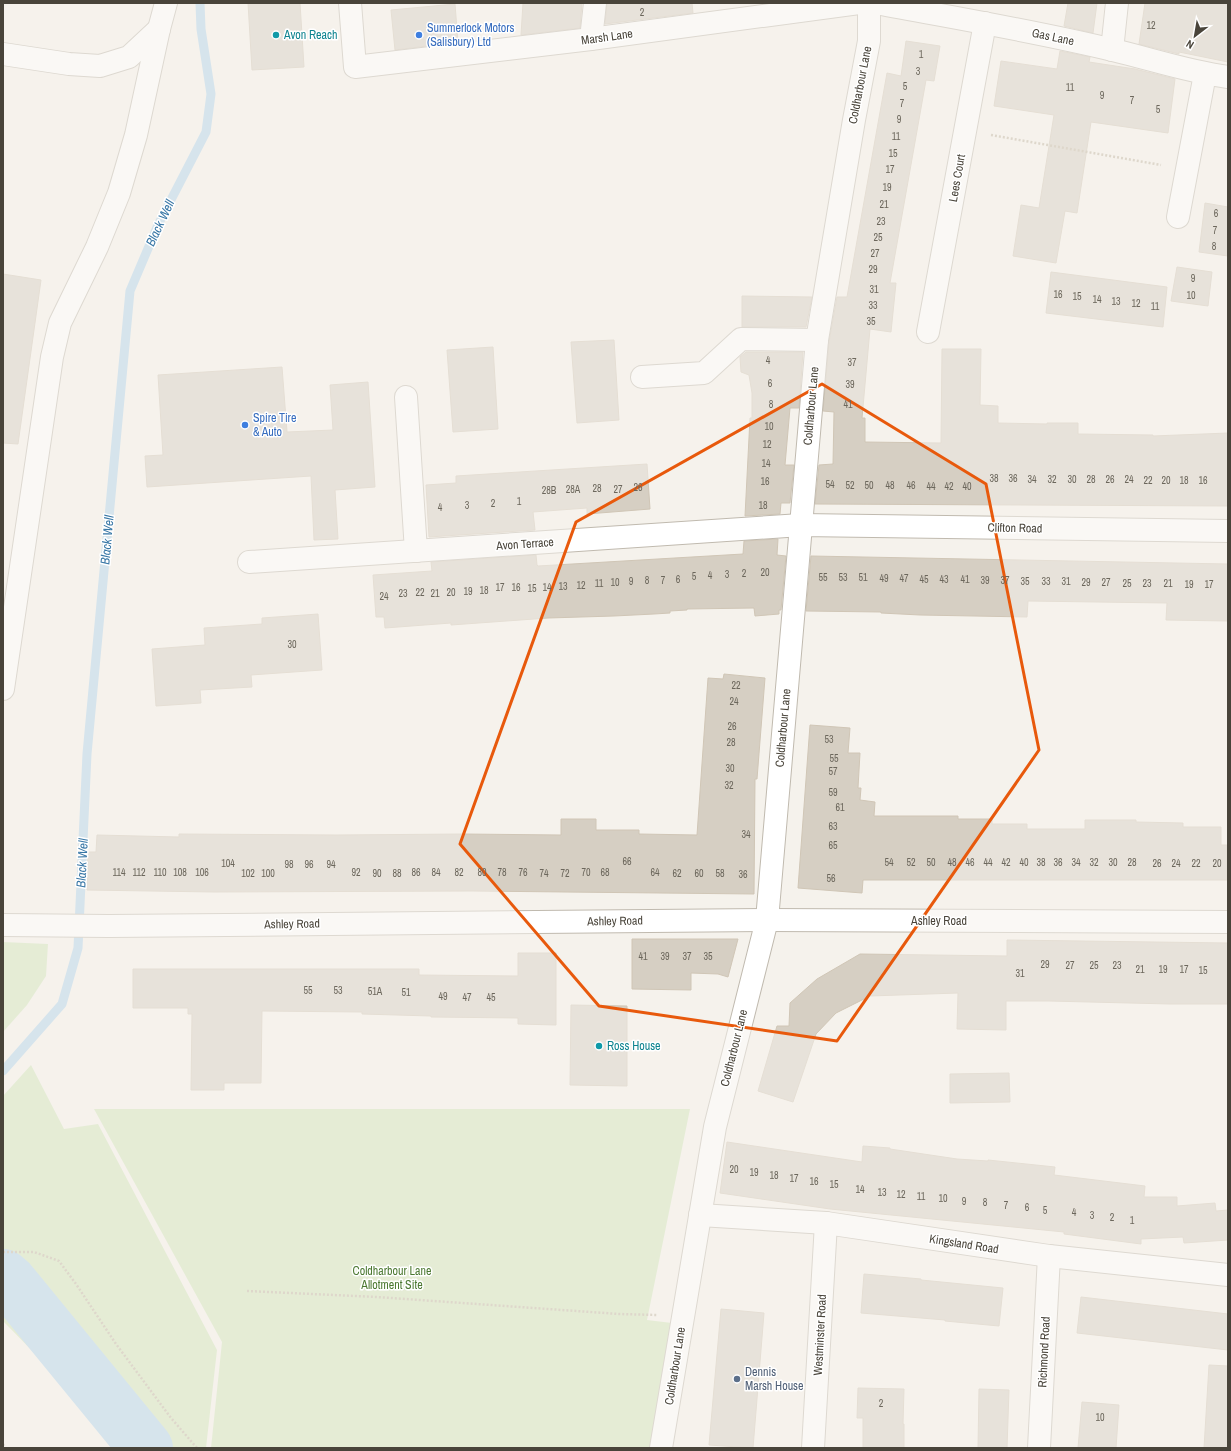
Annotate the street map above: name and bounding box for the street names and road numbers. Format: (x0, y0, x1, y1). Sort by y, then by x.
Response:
street label: Marsh Lane (580, 25, 634, 49)
street label: Gas Lane (1030, 25, 1076, 49)
street label: Coldharbour Lane (845, 45, 875, 125)
street label: Lees Court (945, 153, 969, 203)
street label: Coldharbour Lane (800, 366, 822, 446)
street label: Clifton Road (988, 520, 1042, 536)
street label: Avon Terrace (495, 534, 554, 554)
street label: Coldharbour Lane (772, 688, 794, 768)
street label: Ashley Road (586, 913, 643, 930)
street label: Ashley Road (910, 913, 967, 929)
street label: Ashley Road (263, 916, 320, 933)
street label: Coldharbour Lane (717, 1008, 751, 1088)
street label: Kingsland Road (928, 1231, 1000, 1257)
street label: Westminster Road (810, 1294, 830, 1376)
street label: Richmond Road (1034, 1316, 1054, 1388)
street label: Coldharbour Lane (661, 1326, 689, 1406)

